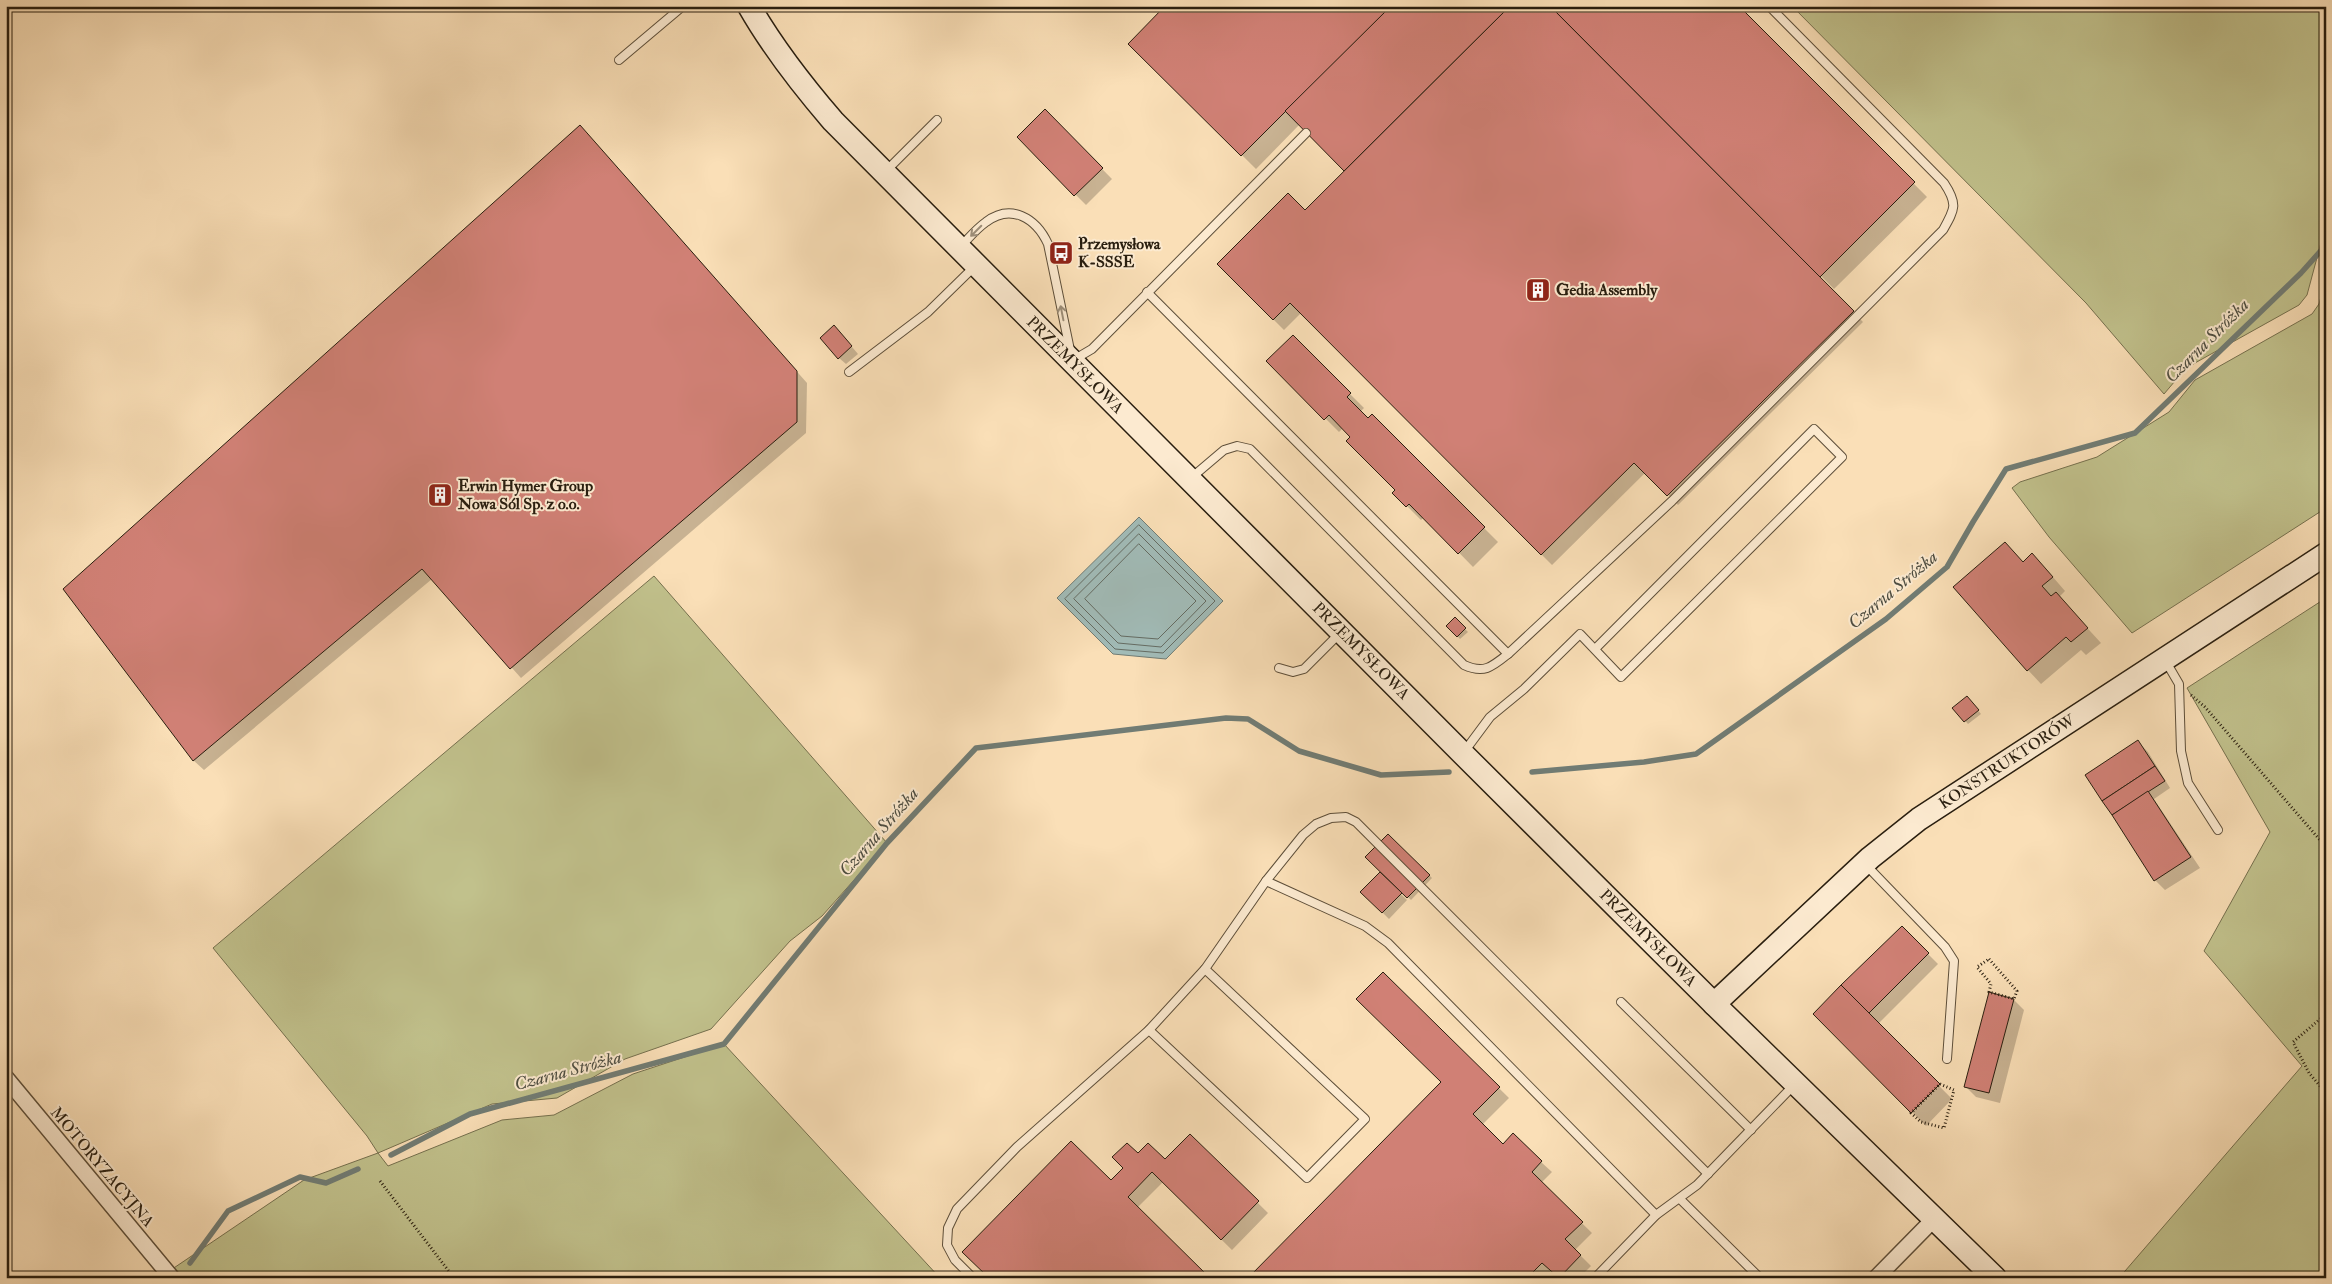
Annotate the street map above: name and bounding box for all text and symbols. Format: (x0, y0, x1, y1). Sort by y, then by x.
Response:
one-way arrow (971, 224, 983, 236)
place label: Przemysłowa K-SSSE (1078, 234, 1161, 272)
bus stop icon: Przemysłowa K-SSSE (1048, 240, 1074, 266)
building icon: Gedia Assembly (1525, 277, 1551, 303)
place label: Gedia Assembly (1556, 280, 1658, 301)
water label: Czarna Stróżka (2160, 294, 2254, 388)
one-way arrow (1056, 305, 1066, 321)
street label: PRZEMYSŁOWA (1022, 312, 1128, 418)
place label: Erwin Hymer Group Nowa Sól Sp. z o.o. (457, 476, 593, 515)
building icon: Erwin Hymer Group Nowa Sól Sp. z o.o. (427, 482, 453, 508)
water label: Czarna Stróżka (1843, 546, 1943, 634)
street label: PRZEMYSŁOWA (1308, 598, 1414, 704)
street label: KONSTRUKTORÓW (1934, 709, 2080, 814)
water label: Czarna Stróżka (834, 783, 924, 881)
street label: PRZEMYSŁOWA (1595, 885, 1701, 991)
water label: Czarna Stróżka (512, 1046, 624, 1096)
street label: MOTORYZACYJNA (45, 1103, 158, 1232)

